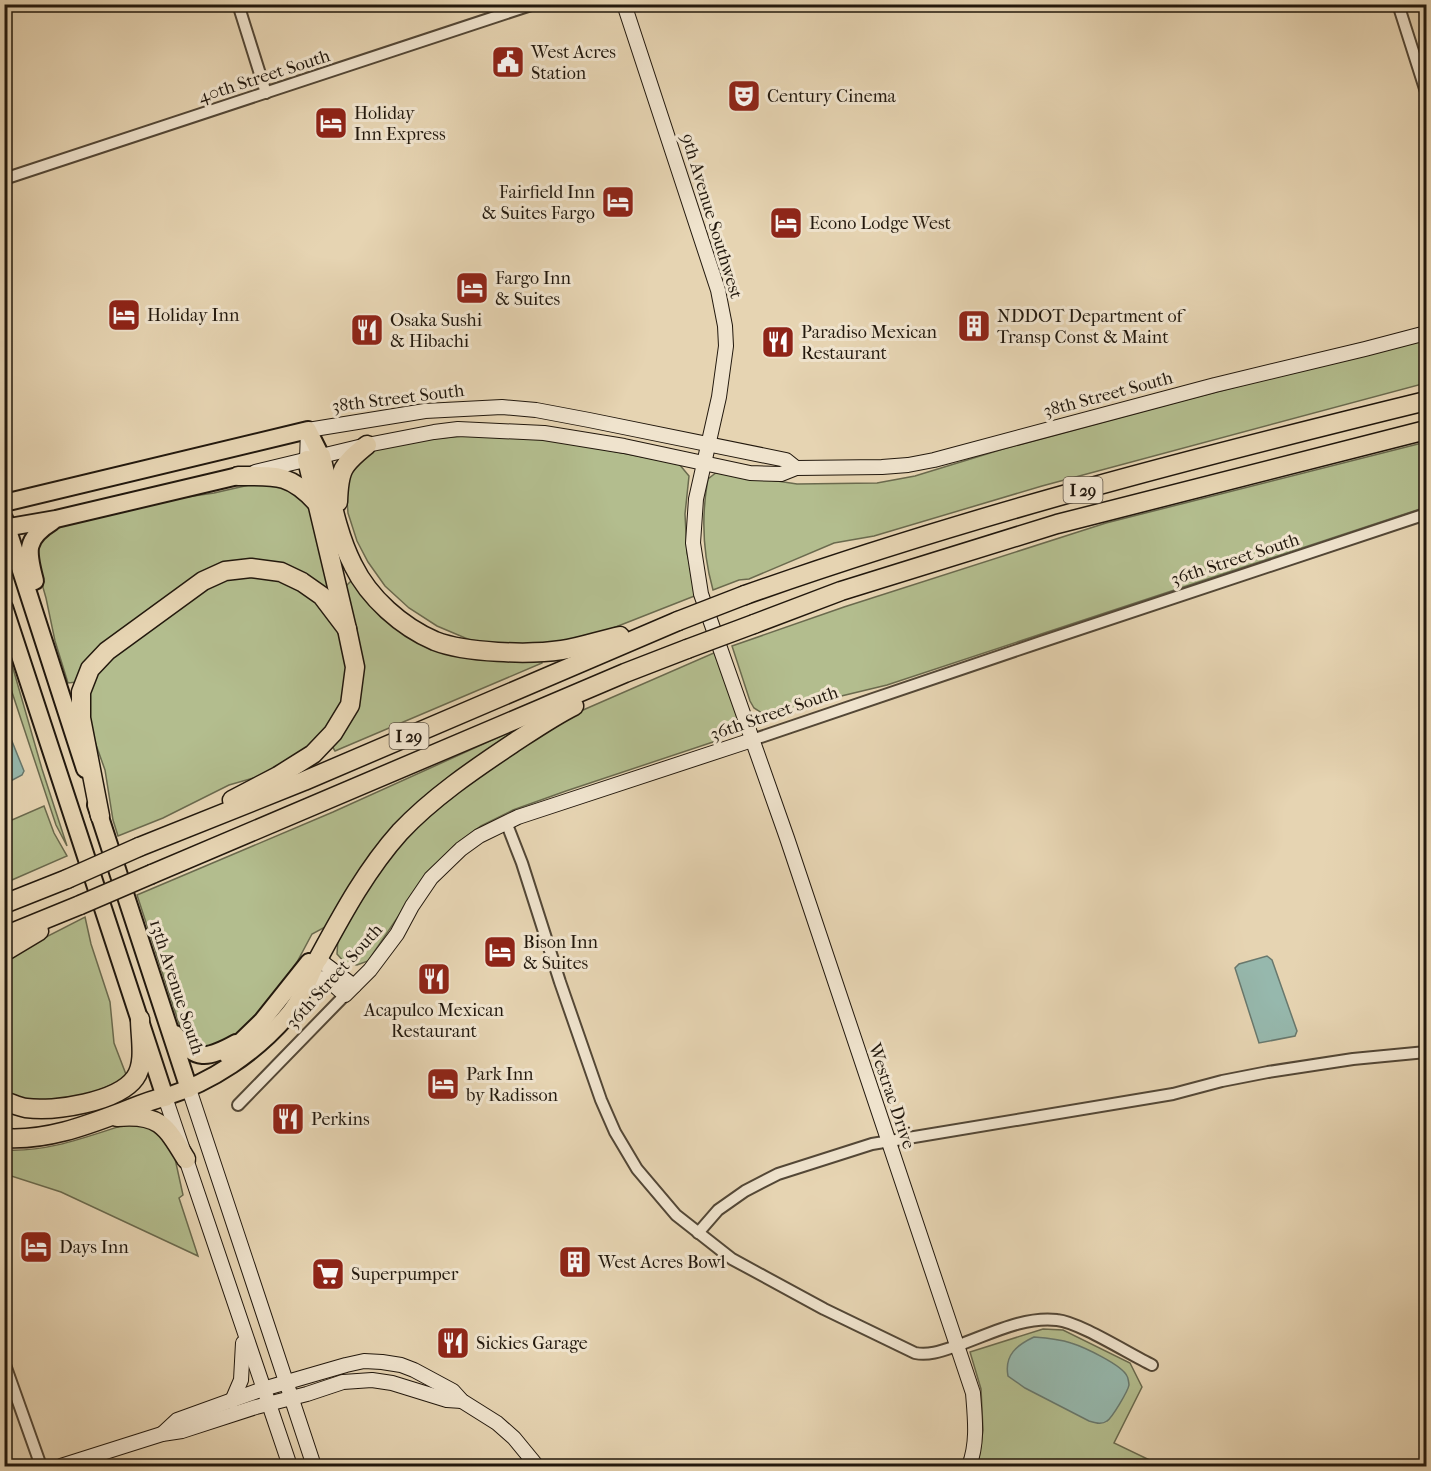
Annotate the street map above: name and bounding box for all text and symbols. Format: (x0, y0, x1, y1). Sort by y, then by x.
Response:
place label: West Acres Station (530, 42, 616, 84)
public building icon: West Acres Station (490, 44, 526, 80)
street label: 40th Street South (196, 45, 333, 108)
theatre icon: Century Cinema (726, 78, 762, 114)
place label: Century Cinema (767, 86, 897, 107)
place label: Holiday Inn Express (354, 103, 446, 145)
hotel icon: Holiday Inn Express (313, 105, 349, 141)
street label: 9th Avenue Southwest (676, 131, 747, 302)
place label: Fairfield Inn & Suites Fargo (482, 182, 596, 224)
hotel icon: Fairfield Inn & Suites Fargo (600, 184, 636, 220)
hotel icon: Econo Lodge West (768, 205, 804, 241)
place label: Econo Lodge West (809, 213, 952, 234)
place label: Fargo Inn & Suites (495, 268, 571, 310)
hotel icon: Fargo Inn & Suites (454, 270, 490, 306)
hotel icon: Holiday Inn (106, 297, 142, 333)
place label: Holiday Inn (147, 305, 240, 326)
place label: NDDOT Department of Transp Const & Maint (997, 306, 1186, 348)
building icon: NDDOT Department of Transp Const & Maint (956, 308, 992, 344)
place label: Osaka Sushi & Hibachi (390, 310, 483, 352)
restaurant icon: Osaka Sushi & Hibachi (349, 312, 385, 348)
place label: Paradiso Mexican Restaurant (801, 322, 938, 364)
restaurant icon: Paradiso Mexican Restaurant (760, 324, 796, 360)
street label: 38th Street South (1041, 367, 1175, 422)
street label: 38th Street South (331, 380, 465, 417)
road number: I 29 (1064, 477, 1102, 503)
street label: 36th Street South (1168, 529, 1302, 590)
street label: 36th Street South (707, 682, 841, 745)
road number: I 29 (390, 723, 428, 749)
street label: 13th Avenue South (145, 917, 208, 1057)
street label: 36th Street South (282, 920, 387, 1033)
place label: Bison Inn & Suites (523, 932, 598, 974)
hotel icon: Bison Inn & Suites (482, 934, 518, 970)
restaurant icon: Acapulco Mexican Restaurant (416, 961, 452, 997)
place label: Acapulco Mexican Restaurant (363, 1000, 504, 1042)
street label: Westrac Drive (863, 1040, 919, 1152)
place label: Park Inn by Radisson (465, 1064, 558, 1106)
hotel icon: Park Inn by Radisson (425, 1066, 461, 1102)
restaurant icon: Perkins (270, 1101, 306, 1137)
place label: Perkins (311, 1109, 370, 1130)
hotel icon: Days Inn (18, 1229, 54, 1265)
place label: Days Inn (59, 1237, 129, 1258)
building icon: West Acres Bowl (557, 1244, 593, 1280)
place label: West Acres Bowl (597, 1252, 726, 1273)
supermarket icon: Superpumper (310, 1256, 346, 1292)
place label: Superpumper (351, 1264, 459, 1285)
restaurant icon: Sickies Garage (435, 1325, 471, 1361)
place label: Sickies Garage (476, 1333, 588, 1354)

